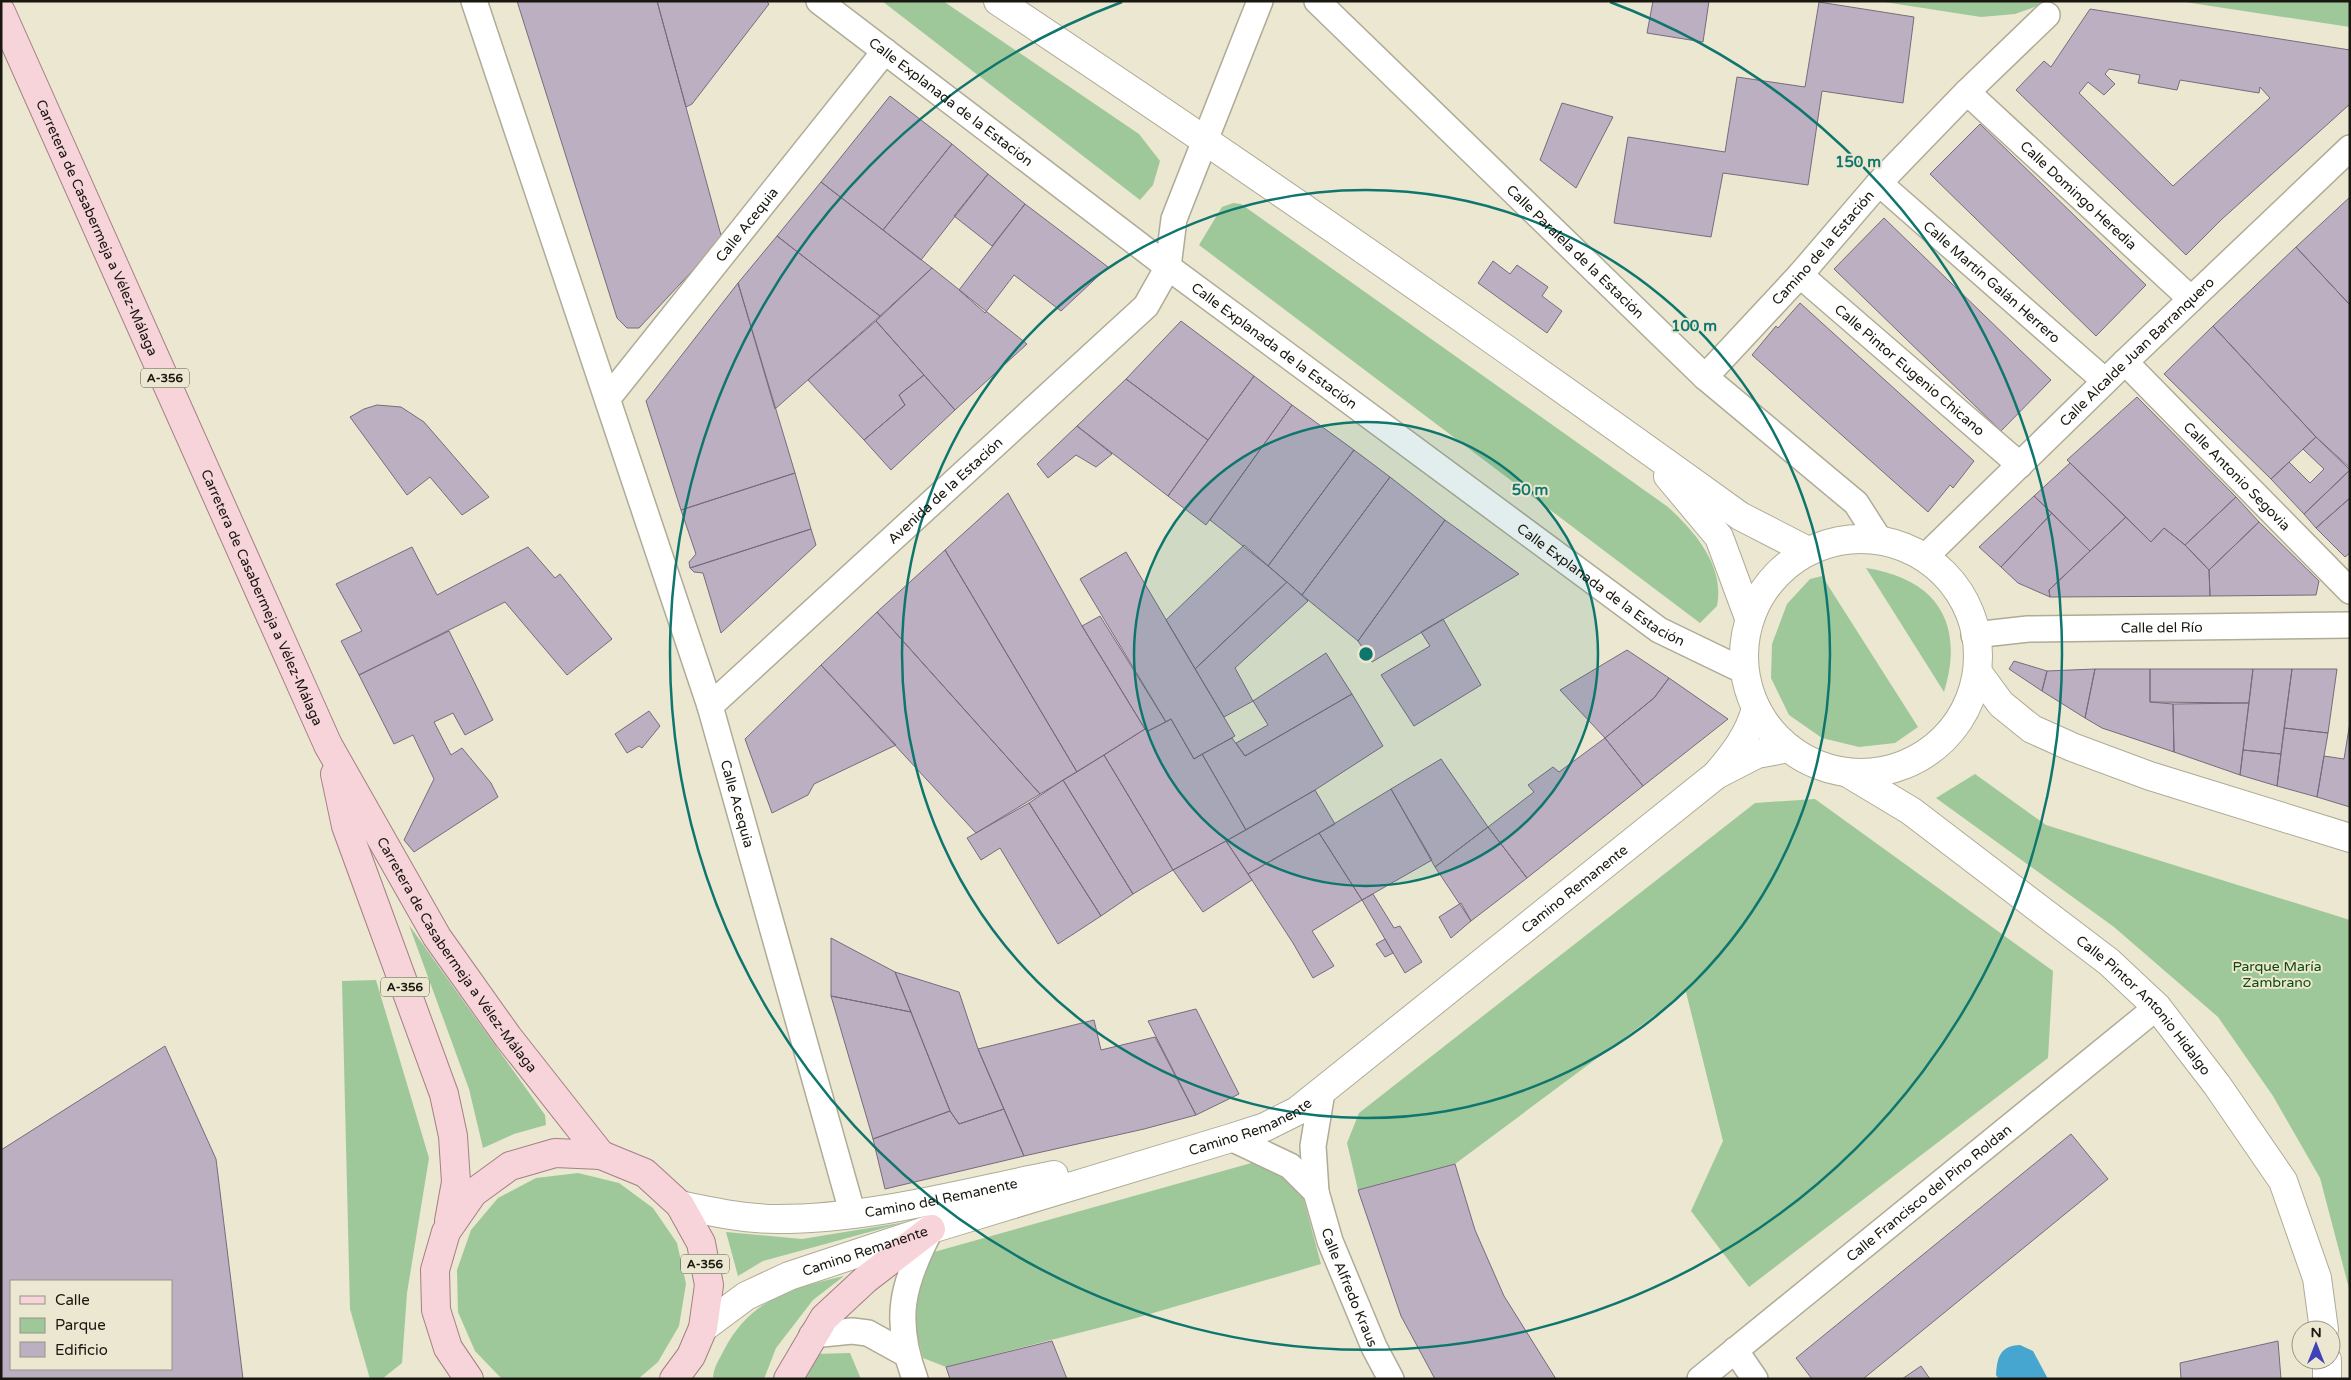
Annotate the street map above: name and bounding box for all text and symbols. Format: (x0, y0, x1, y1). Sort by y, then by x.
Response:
street label: Calle Explanada de la Estación (866, 34, 1036, 170)
street label: Carretera de Casabermeja a Vélez-Málaga (33, 97, 162, 358)
street label: Calle Domingo Heredia (2017, 137, 2140, 253)
text: 150 m (1835, 153, 1881, 171)
street label: Calle Paralela de la Estación (1503, 181, 1648, 322)
street label: Calle Acequia (712, 184, 781, 265)
street label: Camino de la Estación (1768, 187, 1877, 308)
street label: Calle Martín Galán Herrero (1920, 217, 2064, 346)
street label: Calle Alcalde Juan Barranquero (2056, 273, 2218, 430)
street label: Calle Explanada de la Estación (1188, 279, 1361, 412)
street label: Calle Pintor Eugenio Chicano (1831, 300, 1988, 439)
text: 100 m (1671, 317, 1717, 335)
road number: A-356 (141, 368, 189, 388)
street label: Calle Antonio Segovia (2180, 418, 2294, 534)
street label: Avenida de la Estación (884, 433, 1006, 547)
street label: Carretera de Casabermeja a Vélez-Málaga (198, 467, 327, 728)
text: 50 m (1512, 481, 1548, 499)
street label: Calle Explanada de la Estación (1514, 519, 1687, 650)
street label: Calle del Río (2121, 618, 2203, 636)
centre of rings (1357, 645, 1375, 663)
street label: Calle Acequia (717, 758, 758, 850)
street label: Carretera de Casabermeja a Vélez-Málaga (373, 834, 541, 1076)
street label: Camino Remanente (1518, 841, 1631, 936)
street label: Calle Pintor Antonio Hidalgo (2073, 932, 2215, 1078)
park label: Parque María Zambrano (2232, 958, 2322, 991)
road number: A-356 (381, 978, 429, 996)
street label: Camino Remanente (1187, 1094, 1315, 1159)
street label: Calle Francisco del Pino Roldan (1843, 1121, 2015, 1265)
street label: Camino del Remanente (864, 1174, 1019, 1221)
street label: Camino Remanente (800, 1222, 930, 1280)
street label: Calle Alfredo Kraus (1318, 1226, 1382, 1350)
road number: A-356 (681, 1254, 729, 1274)
legend (10, 1280, 172, 1370)
text: Calle (55, 1291, 90, 1309)
text: Parque (55, 1316, 106, 1334)
north arrow (2291, 1320, 2341, 1370)
text: N (2310, 1324, 2322, 1341)
text: Edificio (55, 1341, 108, 1359)

